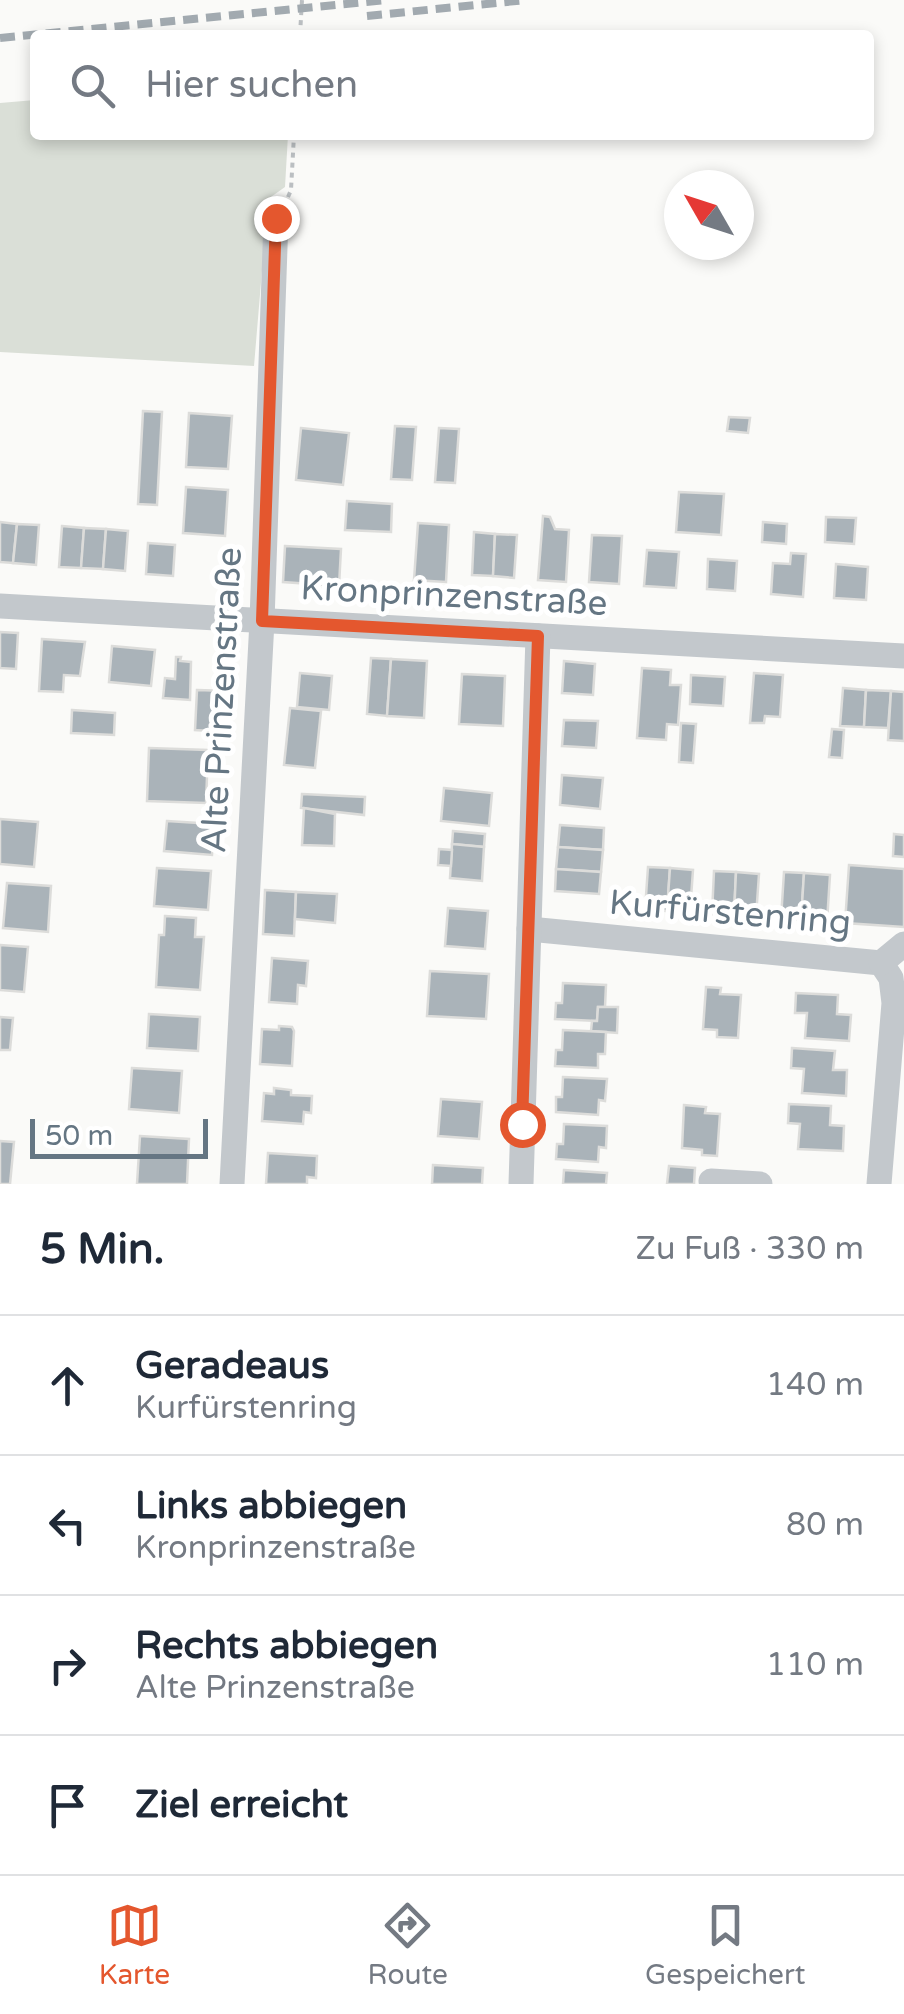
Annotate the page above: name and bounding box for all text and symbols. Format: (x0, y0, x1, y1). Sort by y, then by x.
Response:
search box (30, 30, 874, 140)
icon: search (65, 58, 120, 113)
text: Hier suchen (145, 62, 358, 108)
north arrow (664, 170, 754, 260)
route end (254, 196, 300, 242)
street label: Alte Prinzenstraße (193, 546, 251, 854)
street label: Kronprinzenstraße (300, 567, 608, 625)
street label: Kurfürstenring (607, 882, 853, 944)
route start (500, 1102, 546, 1148)
scale bar (30, 1114, 208, 1158)
text: 50 m (45, 1119, 113, 1153)
text: 5 Min. (40, 1224, 164, 1275)
text: Zu Fuß · 330 m (636, 1230, 864, 1268)
text: Geradeaus (135, 1343, 329, 1389)
icon: ahead (40, 1358, 95, 1413)
text: 140 m (766, 1366, 864, 1404)
text: Kurfürstenring (135, 1389, 357, 1427)
text: Links abbiegen (135, 1483, 407, 1529)
icon: left (40, 1498, 95, 1553)
text: 80 m (786, 1506, 864, 1544)
text: Kronprinzenstraße (135, 1529, 416, 1567)
text: Rechts abbiegen (135, 1623, 438, 1669)
icon: right (40, 1638, 95, 1693)
text: 110 m (766, 1646, 864, 1684)
text: Alte Prinzenstraße (135, 1669, 415, 1707)
icon: arrive (40, 1778, 95, 1833)
text: Ziel erreicht (135, 1782, 348, 1828)
tab: Karte (99, 1898, 170, 1992)
tab: Route (367, 1898, 448, 1992)
tab: Gespeichert (645, 1898, 805, 1992)

